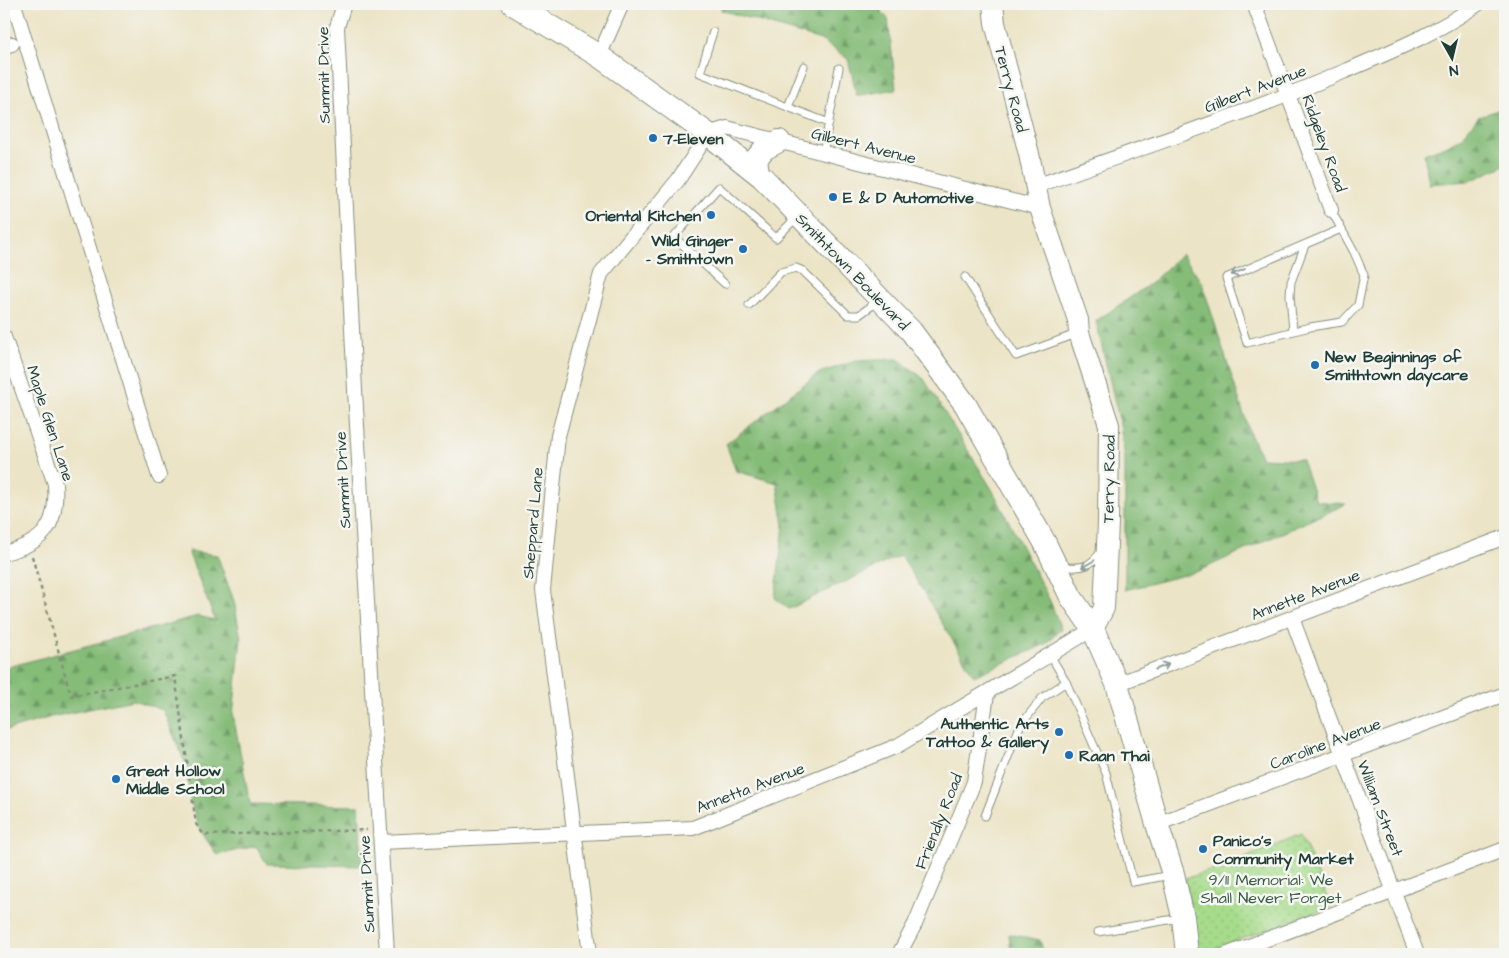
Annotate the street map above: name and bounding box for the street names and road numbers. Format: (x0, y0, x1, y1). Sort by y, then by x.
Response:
street label: Summit Drive (312, 26, 336, 124)
street label: Terry Road (988, 44, 1033, 135)
street label: Gilbert Avenue (1201, 59, 1310, 118)
street label: Ridgeley Road (1295, 92, 1352, 195)
street label: Gilbert Avenue (809, 122, 919, 170)
street label: Smithtown Boulevard (790, 208, 914, 335)
street label: Maple Glen Lane (21, 363, 79, 484)
street label: Summit Drive (329, 431, 357, 529)
street label: Terry Road (1097, 435, 1122, 523)
street label: Sheppard Lane (517, 466, 549, 580)
street label: Annette Avenue (1248, 564, 1363, 626)
street label: Caroline Avenue (1267, 713, 1384, 775)
street label: Annetta Avenue (693, 757, 808, 819)
street label: William Street (1352, 757, 1409, 860)
street label: Friendly Road (910, 770, 969, 873)
street label: Summit Drive (353, 835, 381, 933)

